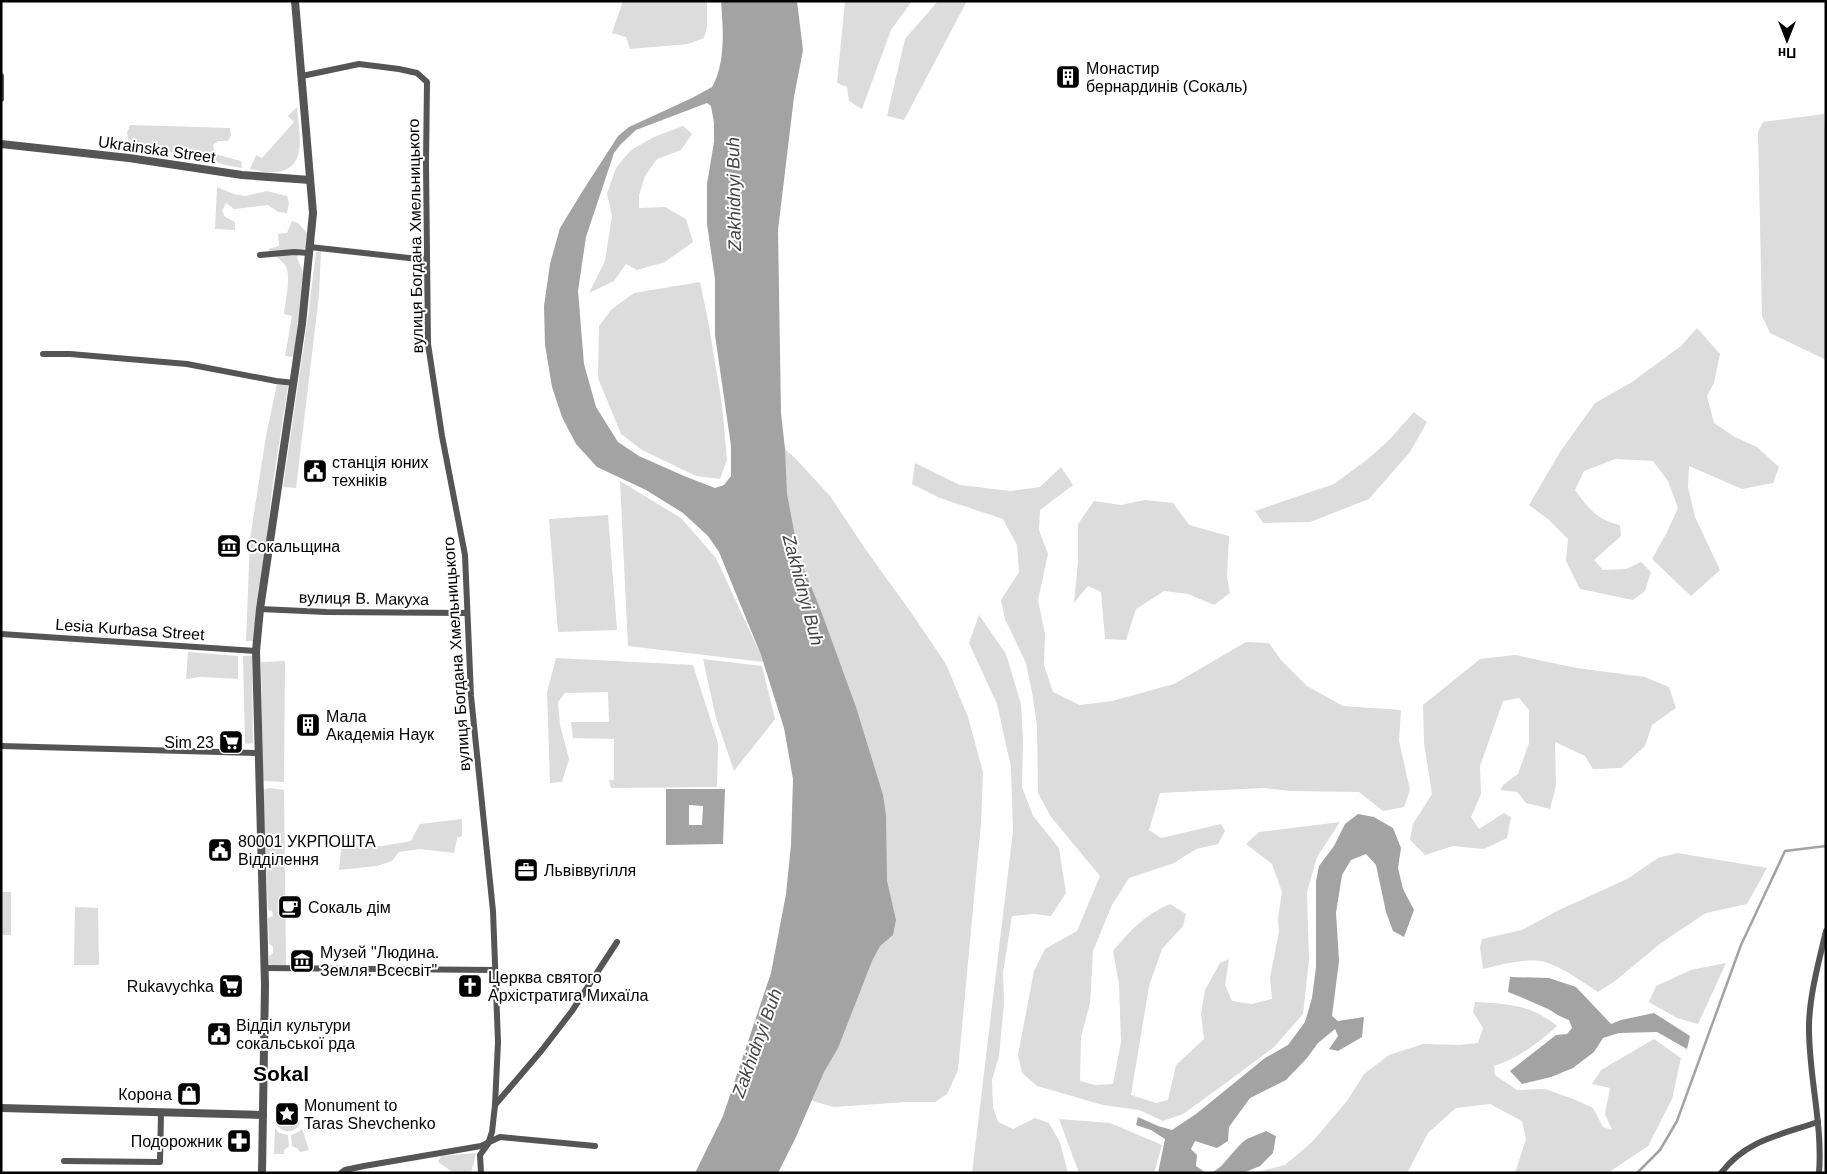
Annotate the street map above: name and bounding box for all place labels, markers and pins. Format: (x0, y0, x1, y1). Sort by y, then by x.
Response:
place label: Монастир бернардинів (Сокаль) (1086, 60, 1248, 95)
building icon: Монастир бернардинів (Сокаль) (1055, 64, 1081, 90)
place label: станція юних техніків (332, 454, 428, 489)
public building icon: станція юних техніків (302, 458, 328, 484)
museum icon: Сокальщина (216, 533, 242, 559)
place label: Сокальщина (246, 538, 340, 555)
place label: Мала Академія Наук (326, 708, 435, 743)
building icon: Мала Академія Наук (295, 712, 321, 738)
supermarket icon: Sim 23 (218, 729, 244, 755)
place label: Sim 23 (164, 734, 214, 751)
place label: 80001 УКРПОШТА Відділення (238, 833, 376, 868)
public building icon: 80001 УКРПОШТА Відділення (207, 837, 233, 863)
office icon: Львіввугілля (513, 857, 539, 883)
place label: Львіввугілля (544, 862, 636, 879)
cafe icon: Сокаль дім (277, 894, 303, 920)
place label: Сокаль дім (308, 899, 391, 916)
place label: Музей "Людина. Земля. Всесвіт" (320, 944, 439, 979)
museum icon: Музей "Людина. Земля. Всесвіт" (289, 948, 315, 974)
place label: Церква святого Архістратига Михаїла (488, 969, 649, 1004)
supermarket icon: Rukavychka (218, 973, 244, 999)
church icon: Церква святого Архістратига Михаїла (457, 973, 483, 999)
place label: Rukavychka (127, 978, 214, 995)
place label: Відділ культури сокальської рда (236, 1017, 355, 1052)
public building icon: Відділ культури сокальської рда (206, 1021, 232, 1047)
shop icon: Корона (176, 1081, 202, 1107)
place label: Корона (118, 1086, 172, 1103)
place label: Monument to Taras Shevchenko (304, 1097, 436, 1132)
place icon: Monument to Taras Shevchenko (274, 1101, 300, 1127)
pharmacy icon: Подорожник (226, 1128, 252, 1154)
place label: Подорожник (131, 1133, 223, 1150)

